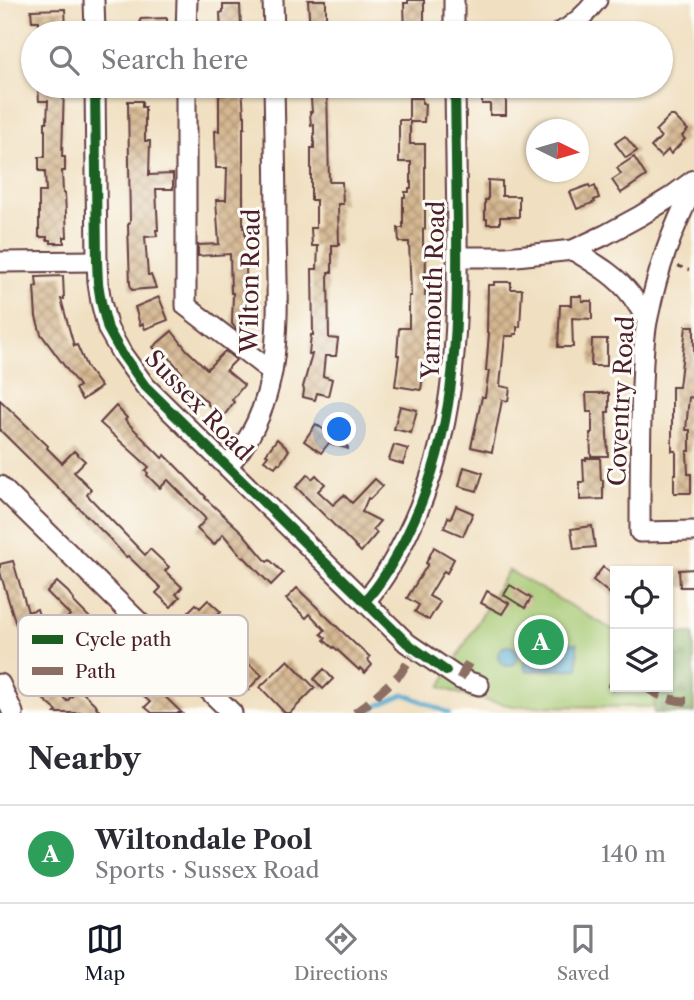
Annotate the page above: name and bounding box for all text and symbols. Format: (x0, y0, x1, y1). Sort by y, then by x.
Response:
search box (21, 21, 673, 98)
icon: search (45, 41, 83, 79)
text: Search here (101, 44, 248, 76)
north arrow (526, 119, 589, 182)
street label: Yarmouth Road (415, 200, 451, 381)
street label: Wilton Road (234, 208, 266, 355)
street label: Coventry Road (602, 315, 640, 487)
street label: Sussex Road (139, 344, 259, 466)
your location (322, 412, 356, 446)
map controls (610, 566, 673, 692)
button: locate (610, 566, 673, 629)
legend (18, 615, 248, 696)
pin: A (518, 616, 564, 668)
text: Cycle path (75, 628, 171, 651)
button: layers (610, 629, 673, 692)
text: Path (75, 660, 116, 683)
text: Nearby (28, 740, 141, 777)
text: Wiltondale Pool (95, 824, 312, 856)
text: A (42, 840, 60, 868)
text: 140 m (601, 840, 666, 868)
text: Sports · Sussex Road (95, 856, 320, 884)
tab: Map (84, 920, 125, 985)
tab: Directions (294, 920, 388, 985)
tab: Saved (557, 920, 610, 985)

